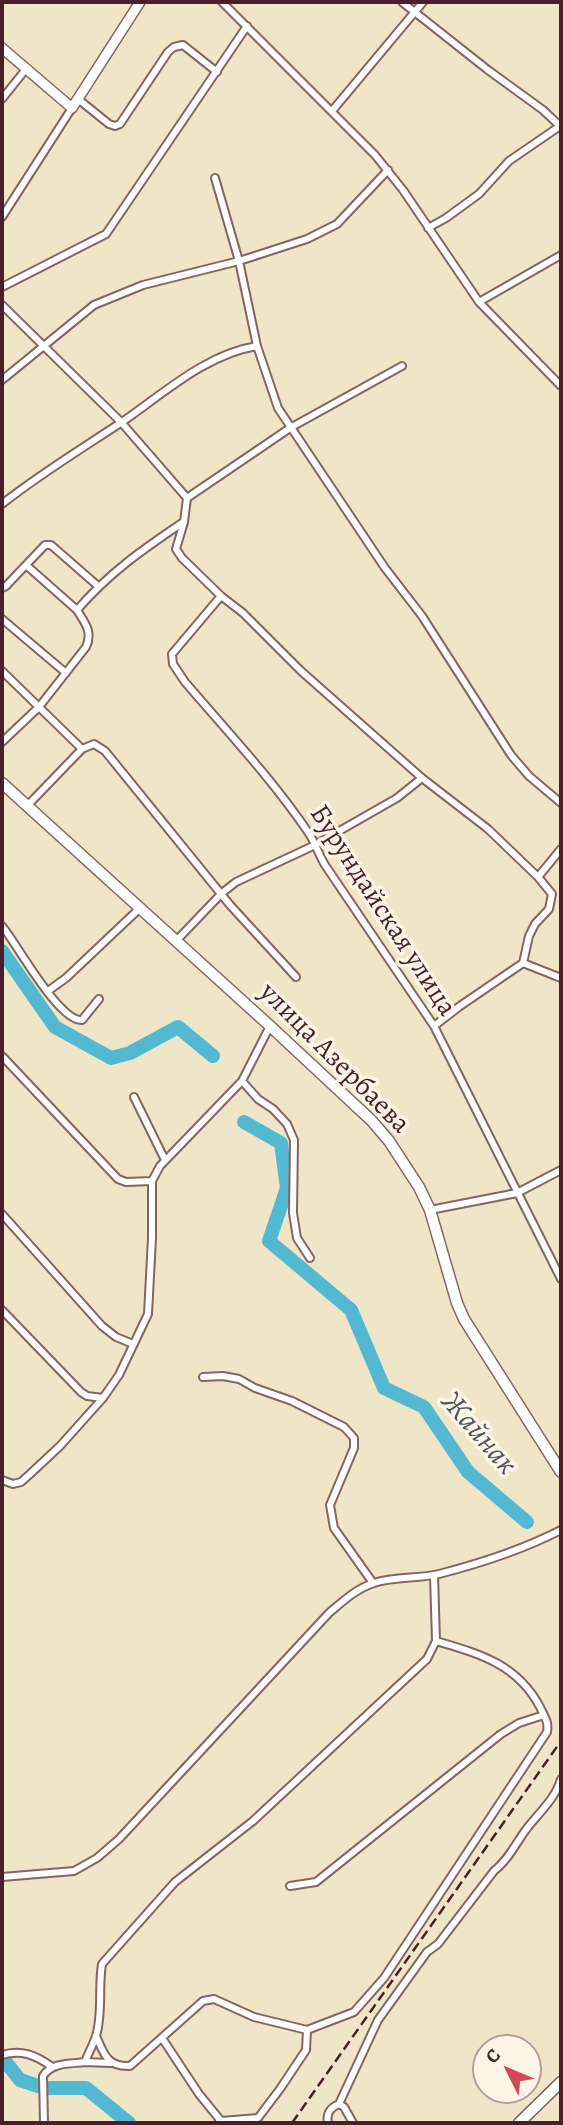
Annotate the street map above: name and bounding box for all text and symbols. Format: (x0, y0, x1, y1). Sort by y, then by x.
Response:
street label: Бурундайская улица (301, 799, 463, 1023)
street label: улица Азербаева (252, 977, 416, 1141)
water label: Жайнак (432, 1385, 524, 1483)
north arrow (472, 2034, 542, 2104)
text: С (480, 2043, 507, 2069)

